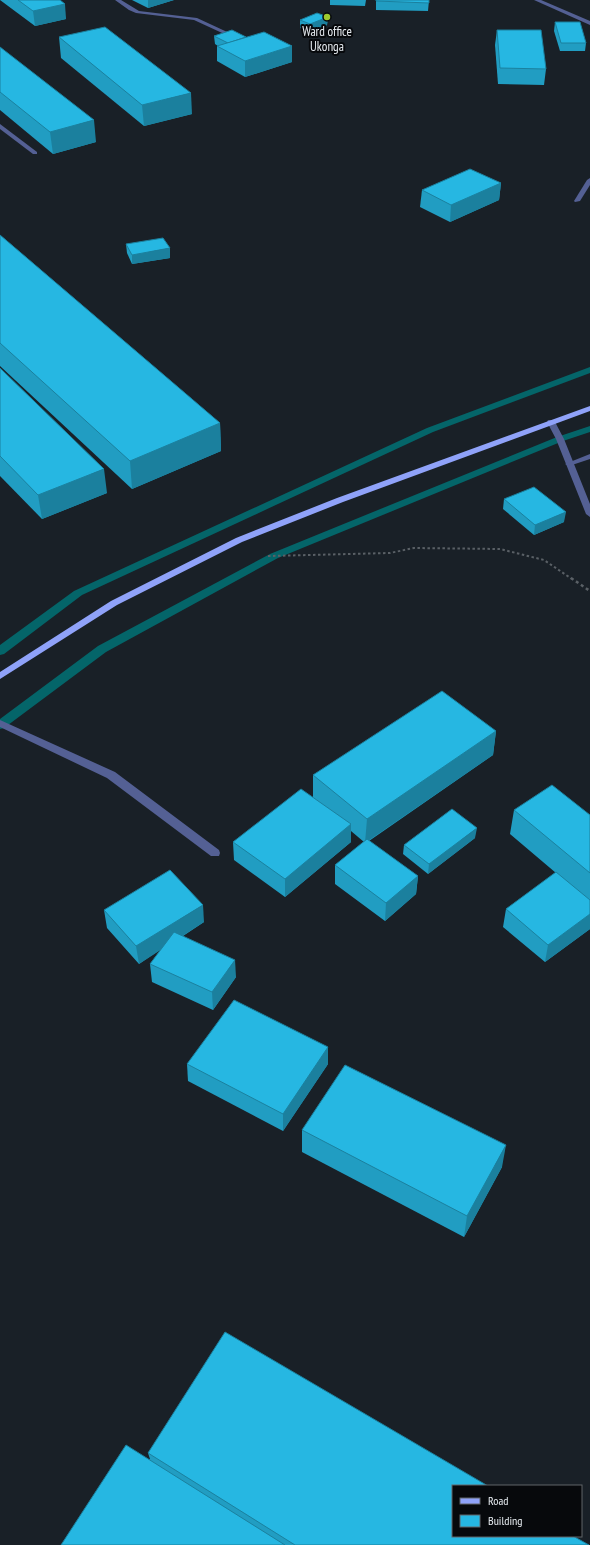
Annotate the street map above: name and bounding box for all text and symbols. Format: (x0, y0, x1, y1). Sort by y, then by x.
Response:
marker: Ward office Ukonga (322, 12, 332, 22)
place label: Ward office Ukonga (302, 23, 352, 55)
legend (452, 1485, 582, 1537)
text: Road (488, 1493, 508, 1508)
text: Building (488, 1513, 523, 1528)

